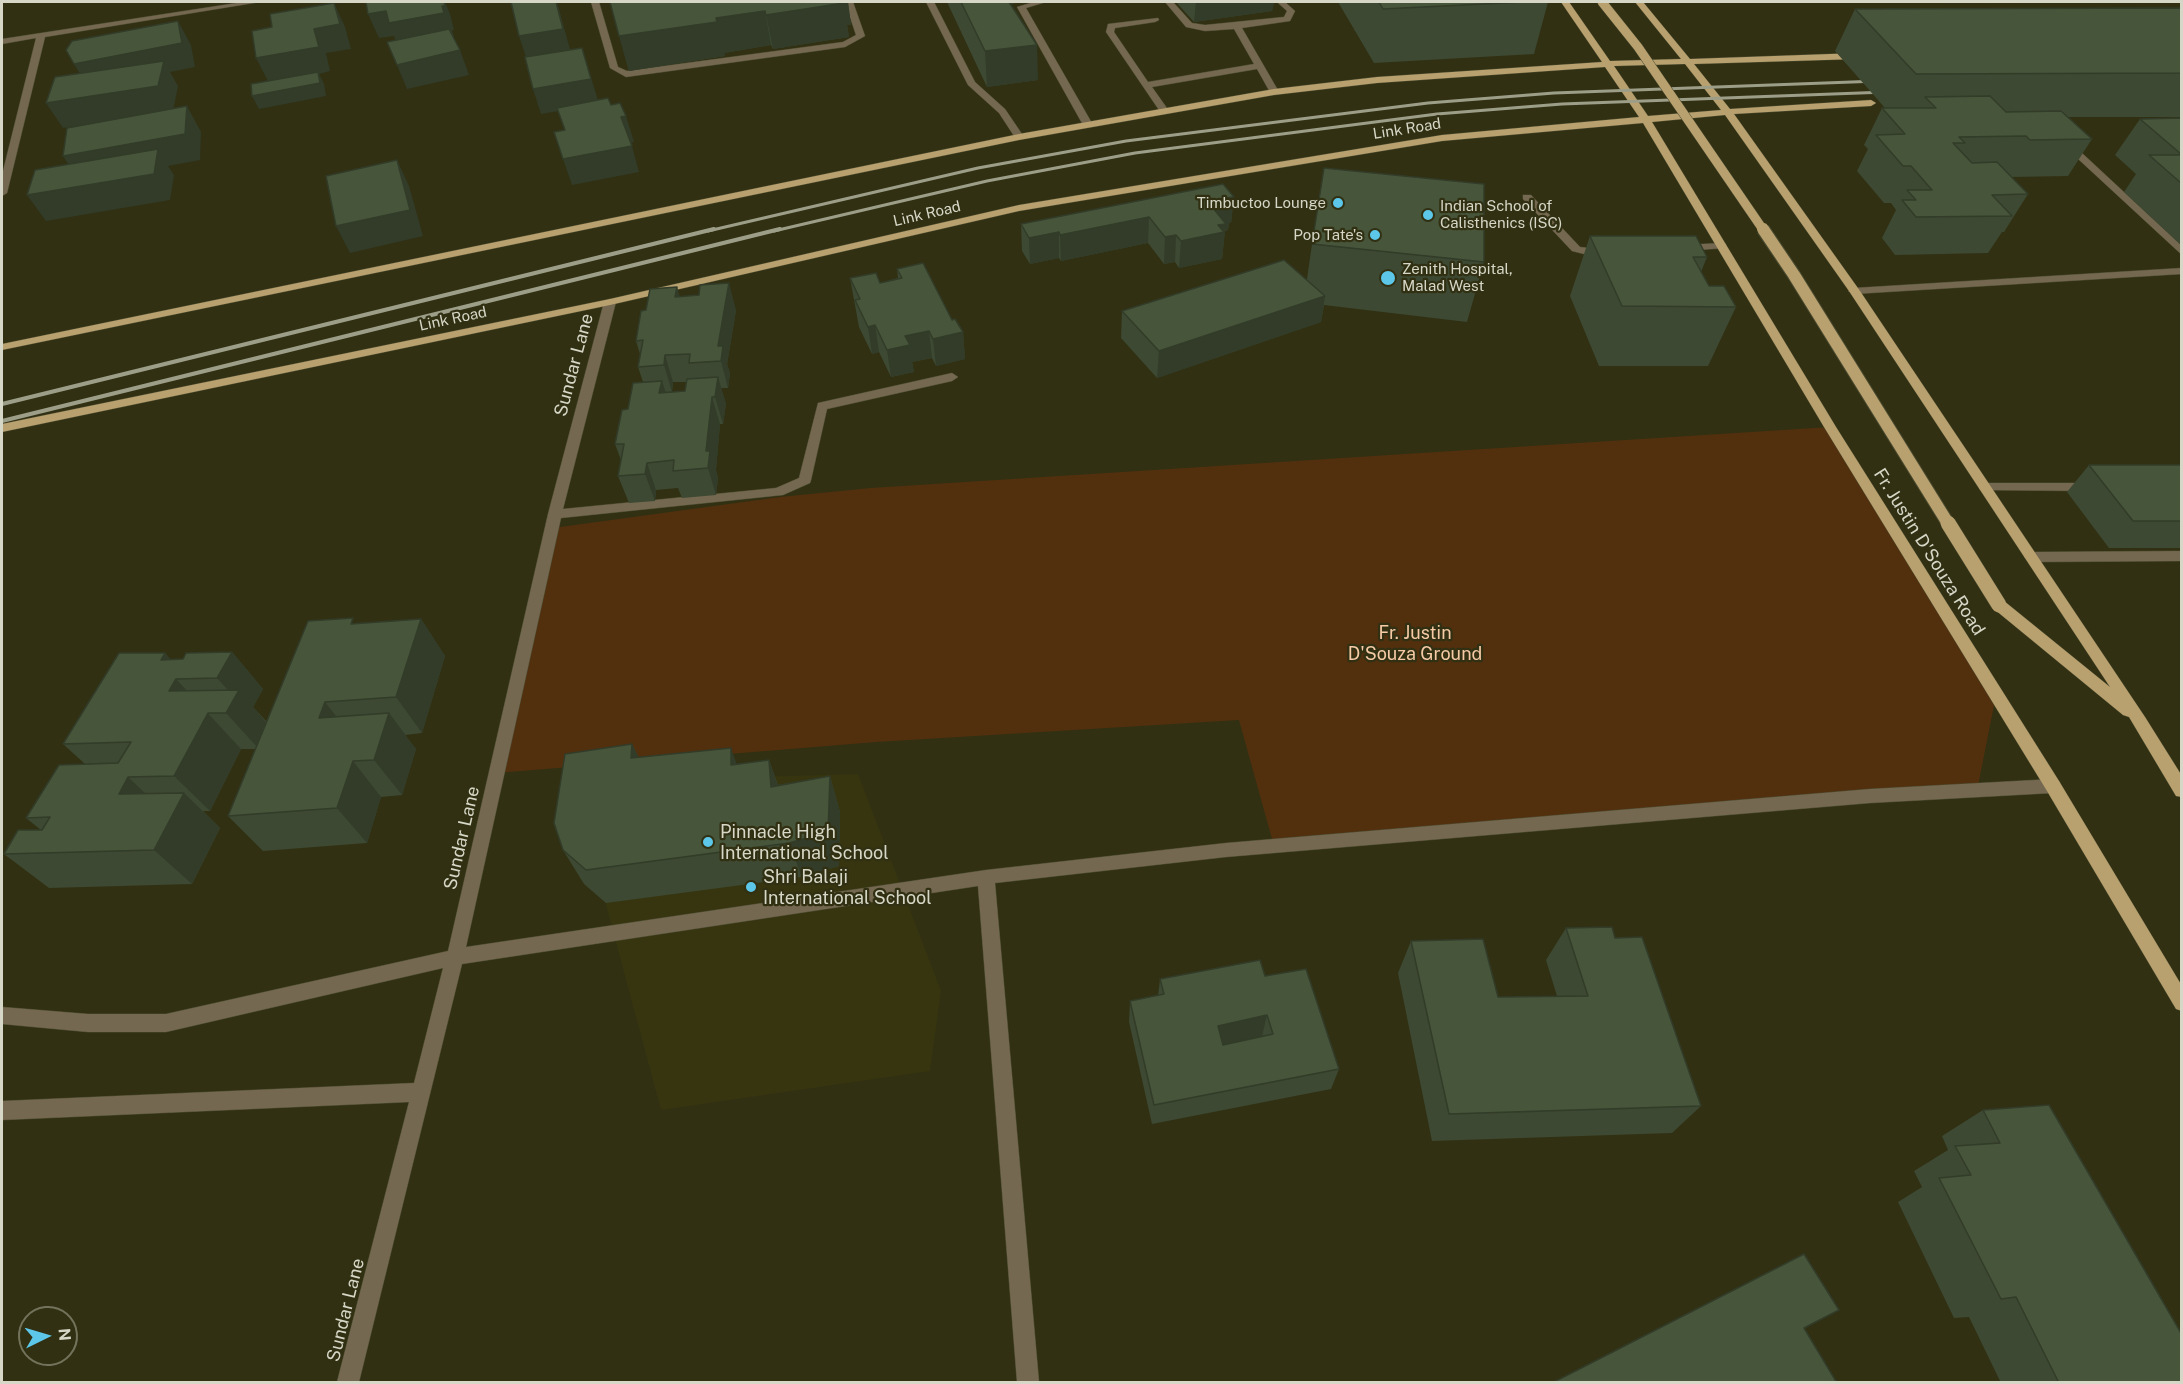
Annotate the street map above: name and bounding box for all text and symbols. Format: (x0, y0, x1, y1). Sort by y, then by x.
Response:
street label: Link Road (1372, 115, 1442, 143)
place label: Timbuctoo Lounge (1197, 194, 1326, 212)
marker: Timbuctoo Lounge (1331, 196, 1345, 210)
place label: Indian School of Calisthenics (ISC) (1440, 197, 1562, 232)
street label: Link Road (891, 198, 963, 230)
marker: Indian School of Calisthenics (ISC) (1421, 208, 1435, 222)
place label: Pop Tate's (1293, 226, 1363, 244)
marker: Pop Tate's (1368, 228, 1382, 242)
place label: Zenith Hospital, Malad West (1402, 260, 1513, 295)
marker: Zenith Hospital, Malad West (1379, 269, 1397, 287)
street label: Link Road (418, 303, 488, 335)
street label: Sundar Lane (550, 311, 598, 419)
street label: Fr. Justin D'Souza Road (1869, 465, 1989, 639)
park label: Fr. Justin D'Souza Ground (1348, 622, 1482, 664)
street label: Sundar Lane (440, 784, 484, 892)
place label: Pinnacle High International School (720, 821, 889, 864)
marker: Pinnacle High International School (701, 835, 715, 849)
place label: Shri Balaji International School (763, 866, 932, 908)
marker: Shri Balaji International School (744, 880, 758, 894)
street label: Sundar Lane (323, 1256, 369, 1364)
north arrow (18, 1306, 78, 1366)
text: N (54, 1327, 74, 1342)

